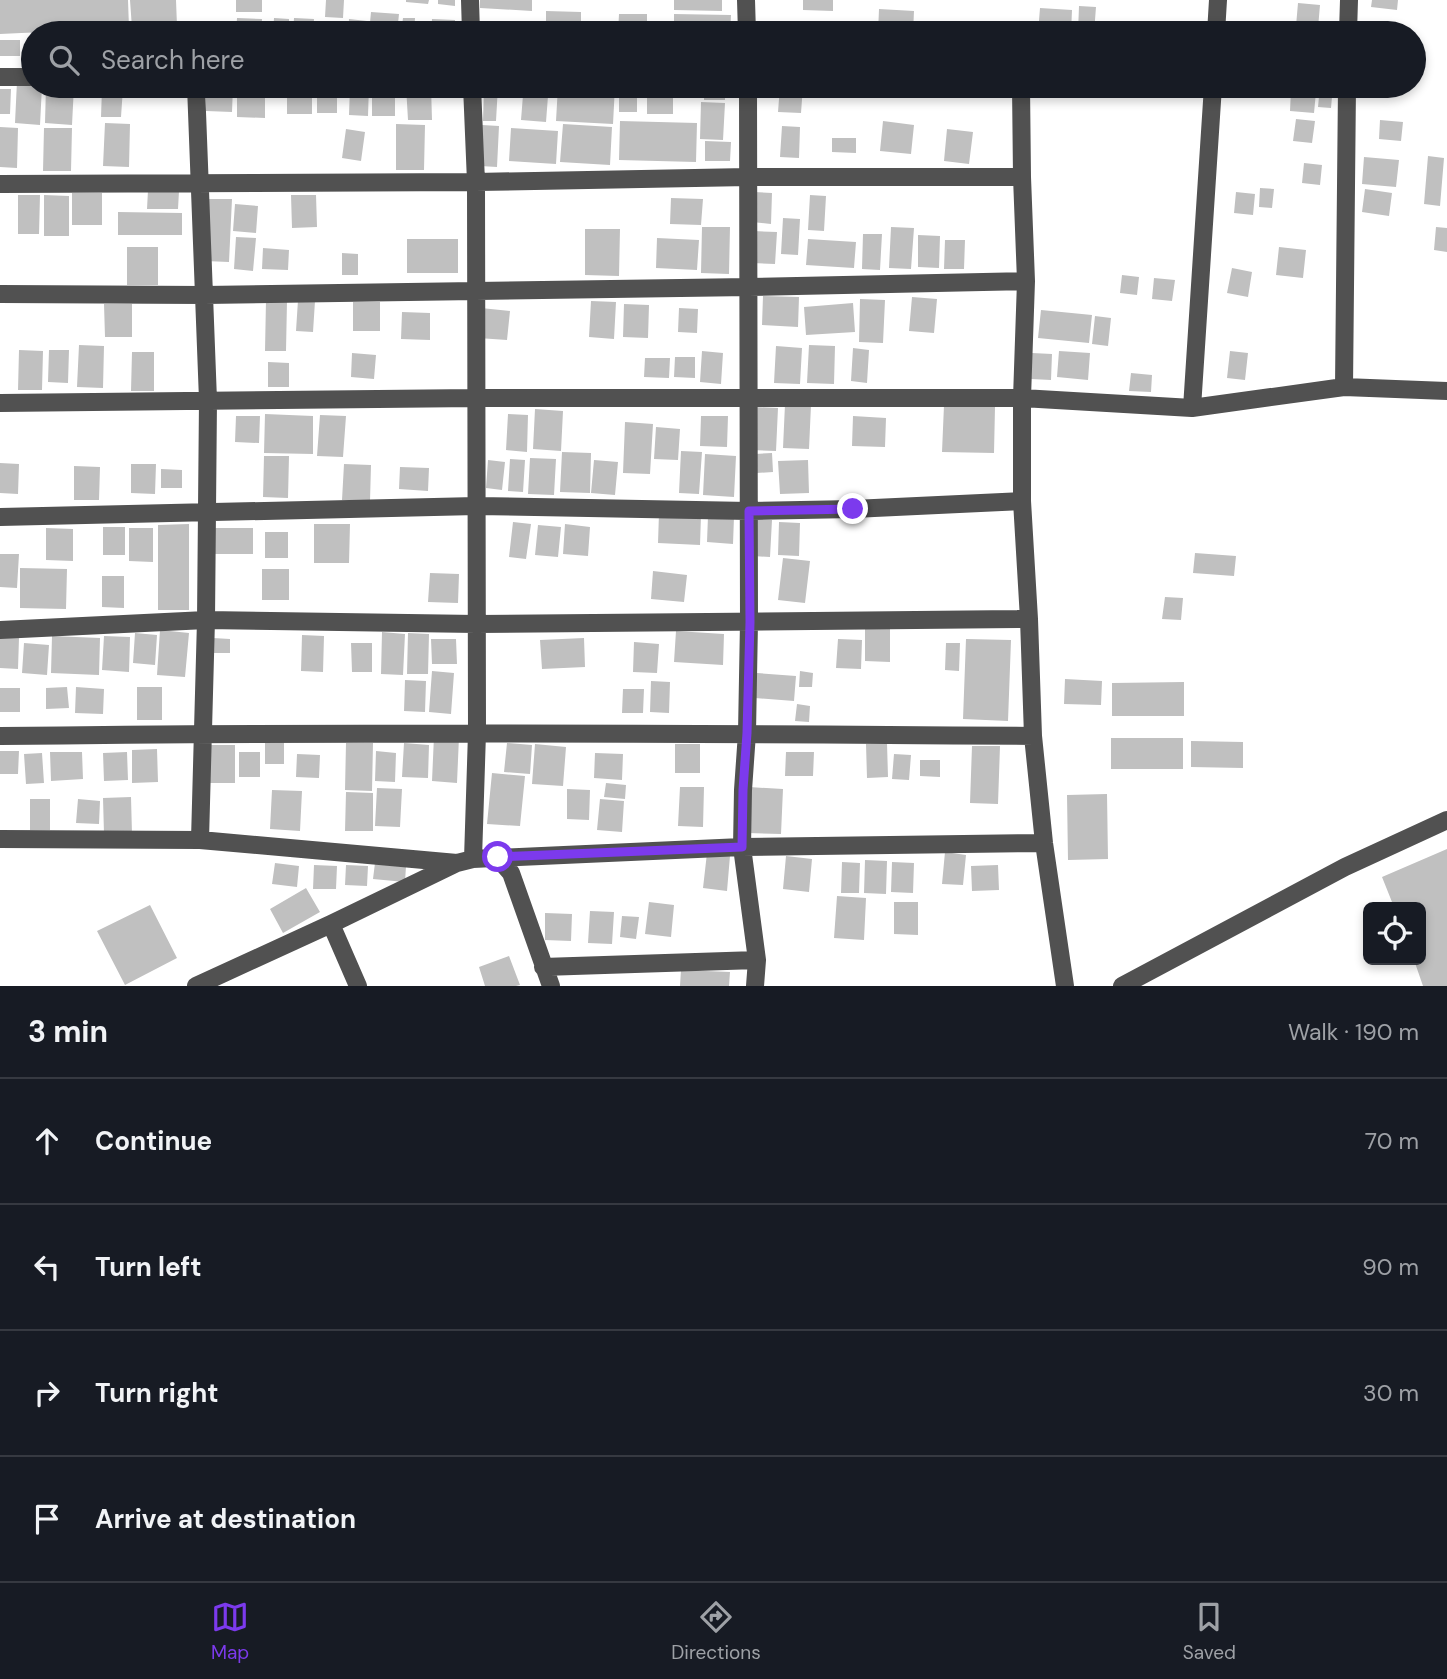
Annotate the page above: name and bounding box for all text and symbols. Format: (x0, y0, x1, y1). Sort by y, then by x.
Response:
search box (21, 21, 1426, 98)
icon: search (45, 41, 83, 79)
text: Search here (101, 43, 244, 77)
route end (837, 493, 868, 524)
route start (482, 841, 513, 872)
map controls (1363, 902, 1426, 965)
button: locate (1363, 902, 1426, 965)
text: 3 min (28, 1012, 108, 1051)
text: Walk · 190 m (1288, 1017, 1419, 1047)
icon: ahead (28, 1122, 66, 1160)
text: Continue (95, 1124, 212, 1158)
text: 70 m (1365, 1126, 1419, 1156)
icon: left (28, 1248, 66, 1286)
text: Turn left (95, 1250, 202, 1284)
text: 90 m (1362, 1252, 1419, 1282)
icon: right (28, 1374, 66, 1412)
text: Turn right (95, 1376, 219, 1410)
text: 30 m (1363, 1378, 1419, 1408)
icon: arrive (28, 1500, 66, 1538)
text: Arrive at destination (95, 1502, 356, 1536)
tab: Map (211, 1598, 249, 1665)
tab: Directions (671, 1598, 761, 1665)
tab: Saved (1183, 1598, 1236, 1665)

